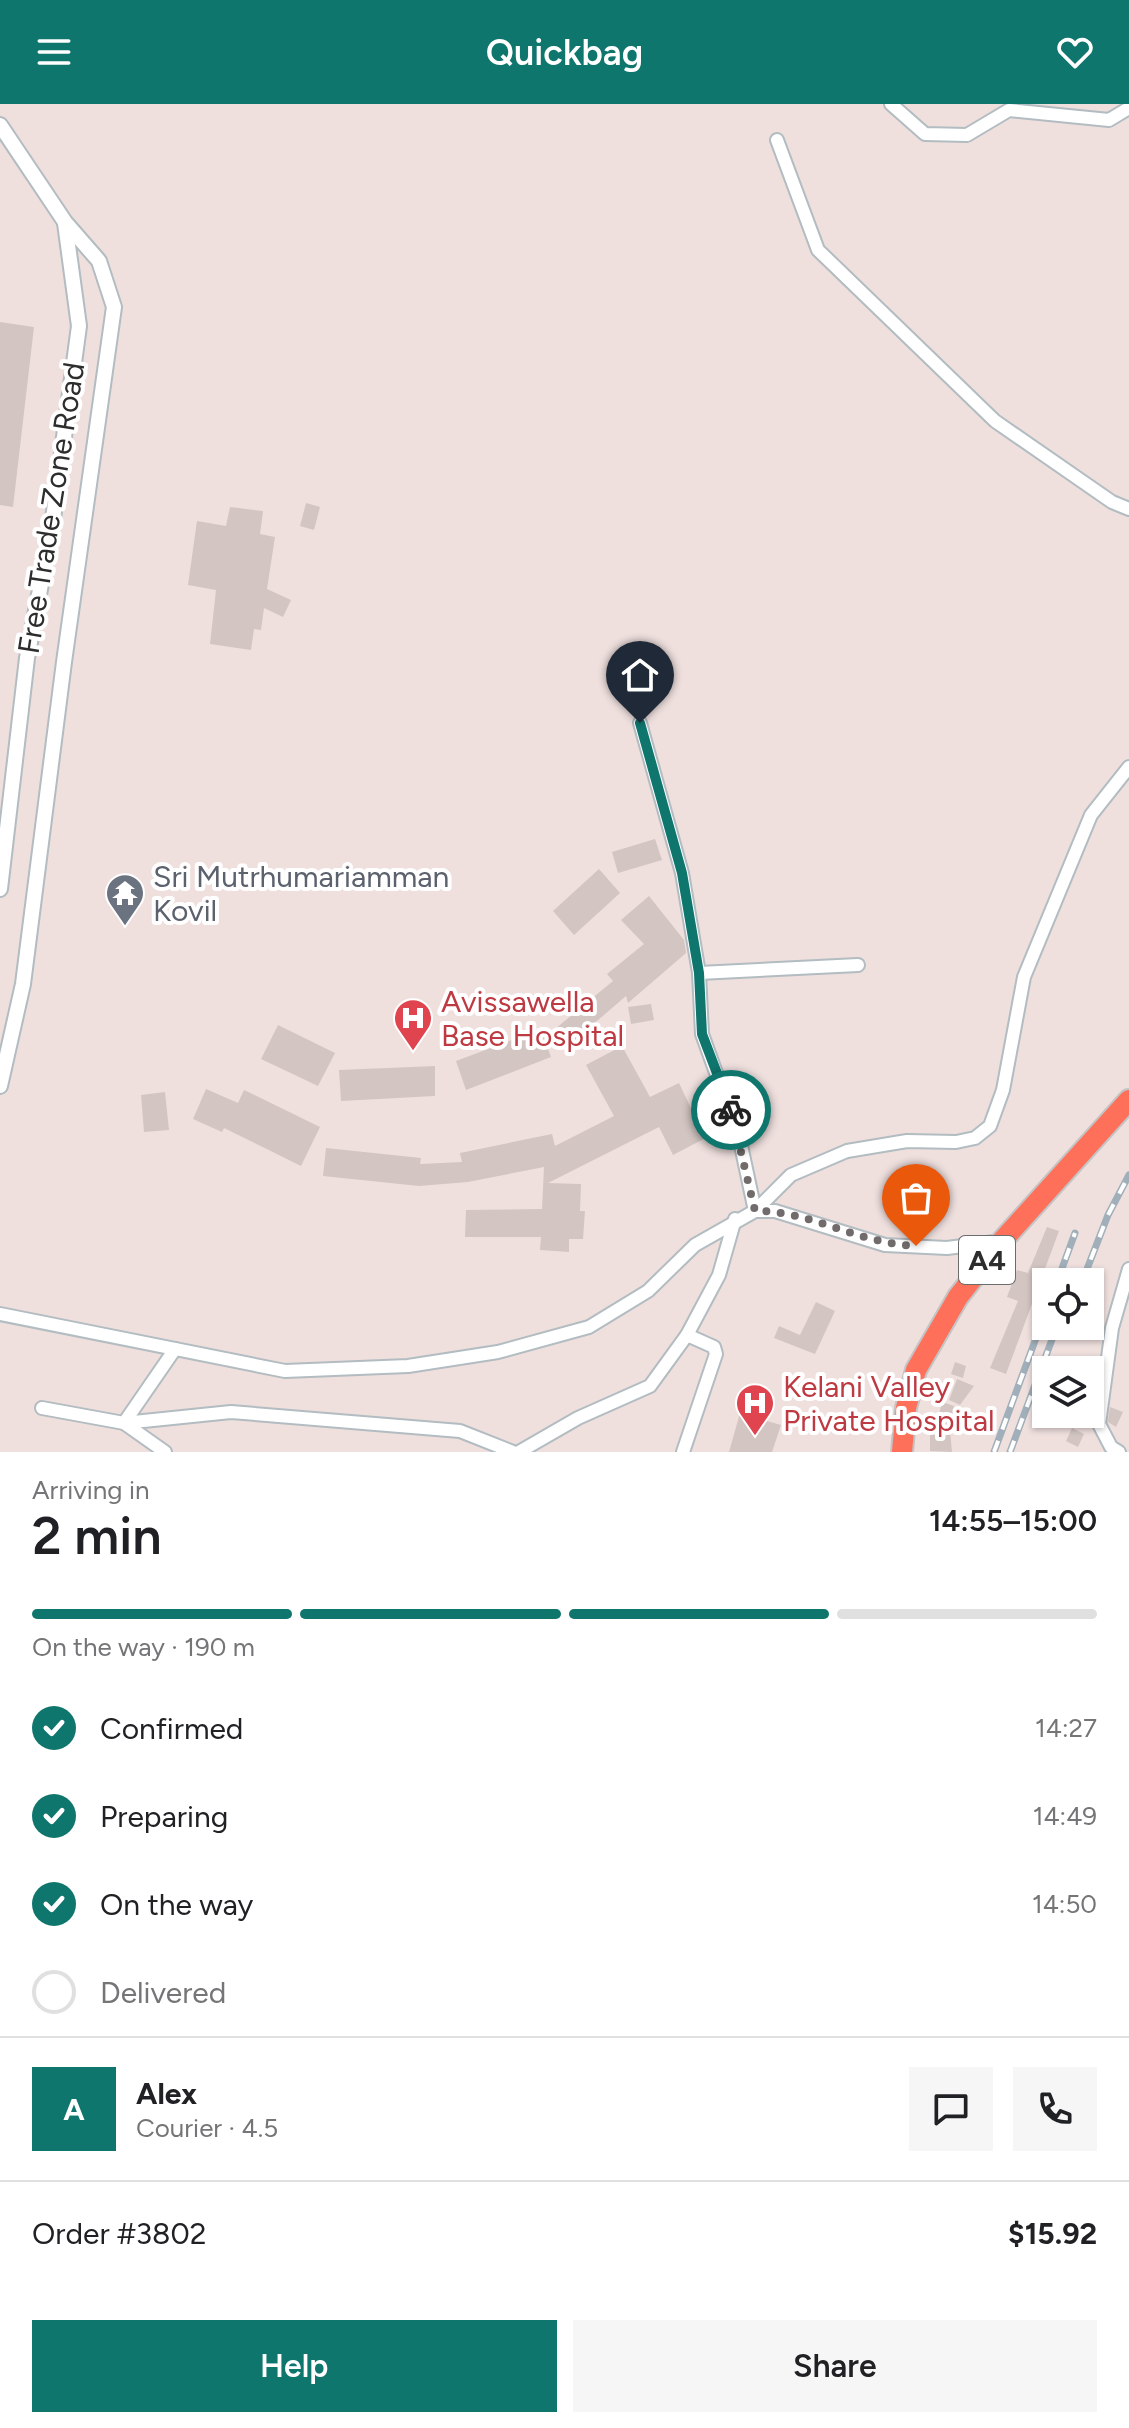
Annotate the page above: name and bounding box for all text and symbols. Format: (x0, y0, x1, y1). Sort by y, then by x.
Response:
icon: menu (32, 30, 76, 74)
icon: heart (1053, 30, 1097, 74)
text: Quickbag (486, 31, 643, 74)
street label: Free Trade Zone Road (10, 360, 92, 656)
pin (606, 641, 674, 723)
icon: home (618, 653, 662, 697)
place label: Sri Mutrhumariamman Kovil (153, 858, 449, 929)
temple icon: Sri Mutrhumariamman Kovil (104, 872, 146, 927)
place label: Avissawella Base Hospital (441, 983, 624, 1054)
hospital icon: Avissawella Base Hospital (392, 997, 434, 1052)
courier (691, 1070, 771, 1150)
icon: bike (709, 1088, 753, 1132)
pin (882, 1164, 950, 1246)
icon: bag (894, 1176, 938, 1220)
road number: A4 (959, 1236, 1015, 1284)
map controls (1032, 1268, 1104, 1428)
button: locate (1032, 1268, 1104, 1340)
button: layers (1032, 1356, 1104, 1428)
place label: Kelani Valley Private Hospital (783, 1368, 995, 1439)
hospital icon: Kelani Valley Private Hospital (734, 1382, 776, 1437)
text: Arriving in (32, 1474, 150, 1506)
text: 14:55–15:00 (929, 1502, 1097, 1539)
text: 2 min (32, 1505, 161, 1567)
text: On the way · 190 m (32, 1631, 255, 1663)
icon: check (32, 1706, 76, 1750)
text: Confirmed (100, 1710, 243, 1747)
text: 14:27 (1035, 1712, 1097, 1744)
icon: check (32, 1794, 76, 1838)
text: Preparing (100, 1798, 228, 1835)
text: 14:49 (1033, 1800, 1097, 1832)
icon: check (32, 1882, 76, 1926)
text: On the way (100, 1886, 253, 1923)
text: 14:50 (1032, 1888, 1097, 1920)
text: Delivered (100, 1974, 226, 2011)
button: chat (909, 2067, 993, 2151)
button: phone (1013, 2067, 1097, 2151)
text: Alex (136, 2075, 197, 2112)
text: A (63, 2091, 85, 2128)
text: Courier · 4.5 (136, 2112, 278, 2144)
text: Order #3802 (32, 2215, 207, 2252)
text: $15.92 (1008, 2215, 1097, 2252)
button: Help (32, 2320, 557, 2412)
button: Share (573, 2320, 1097, 2412)

